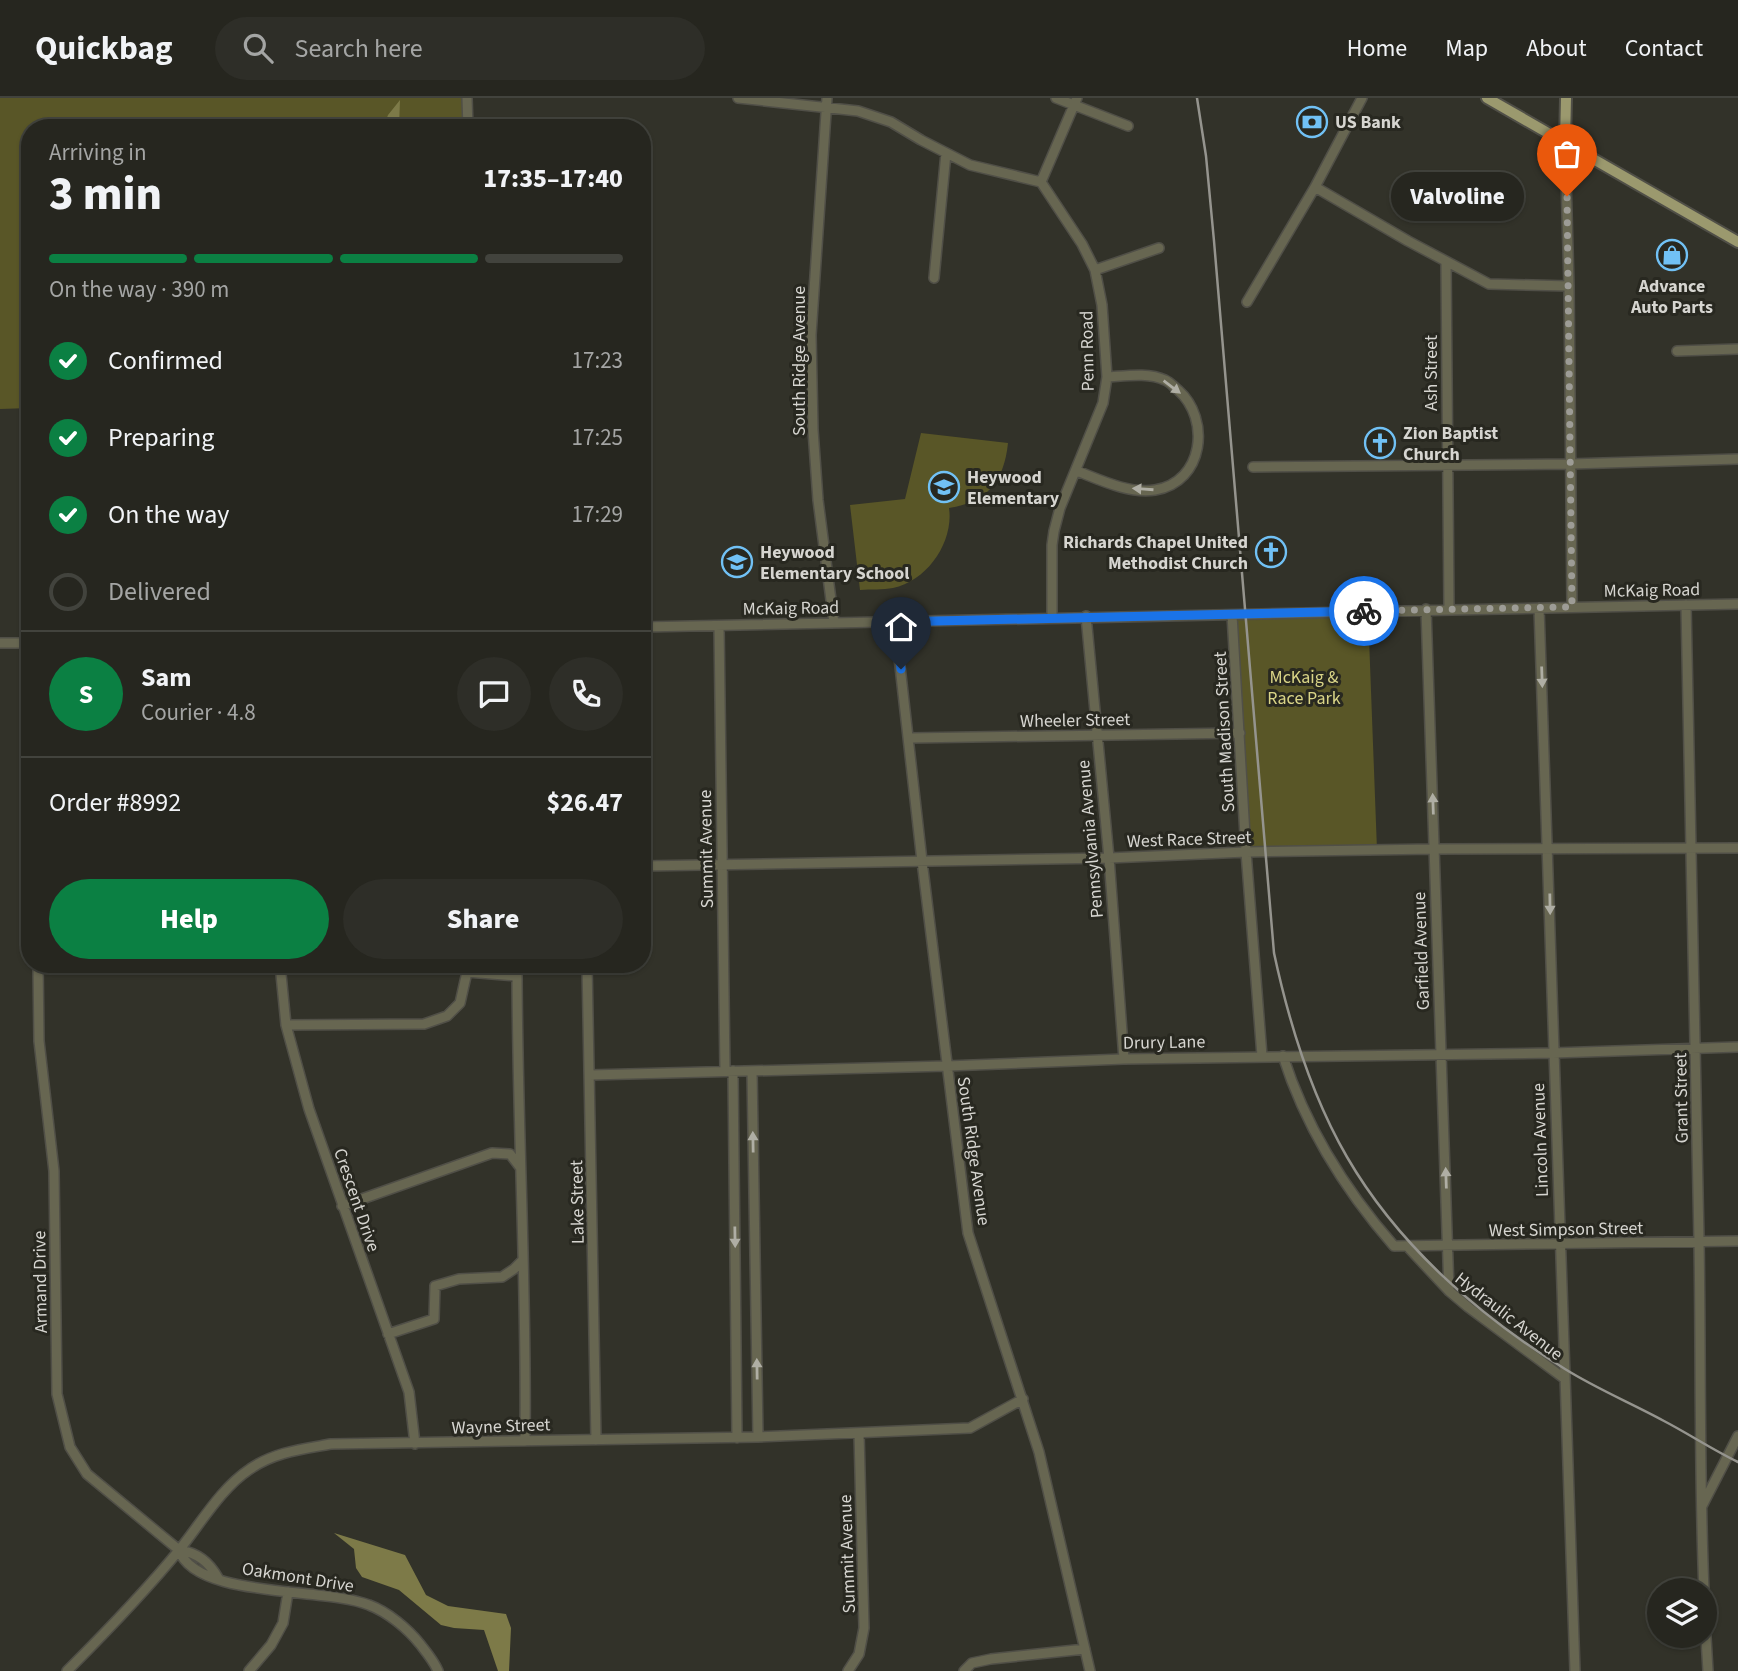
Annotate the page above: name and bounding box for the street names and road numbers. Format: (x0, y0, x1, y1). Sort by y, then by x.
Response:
street label: South Ridge Avenue (787, 286, 812, 436)
street label: Penn Road (1074, 310, 1101, 392)
street label: Ash Street (1419, 335, 1444, 411)
street label: McKaig Road (1604, 577, 1700, 604)
street label: McKaig Road (743, 595, 839, 622)
street label: South Madison Street (1208, 651, 1241, 813)
street label: Wheeler Street (1020, 707, 1130, 734)
street label: Pennsylvania Avenue (1071, 759, 1110, 919)
street label: Summit Avenue (693, 789, 720, 909)
street label: West Race Street (1126, 825, 1252, 854)
street label: Garfield Avenue (1407, 891, 1436, 1011)
street label: Drury Lane (1123, 1029, 1205, 1056)
street label: Grant Street (1668, 1052, 1695, 1144)
street label: South Ridge Avenue (951, 1075, 996, 1227)
street label: Lincoln Avenue (1526, 1082, 1555, 1197)
street label: Crescent Drive (327, 1145, 386, 1255)
street label: Lake Street (564, 1160, 591, 1244)
street label: West Simpson Street (1488, 1216, 1644, 1243)
street label: Armand Drive (27, 1230, 54, 1333)
street label: Hydraulic Avenue (1449, 1266, 1568, 1367)
street label: Wayne Street (451, 1412, 551, 1441)
street label: Summit Avenue (833, 1494, 862, 1614)
street label: Oakmont Drive (240, 1556, 356, 1599)

